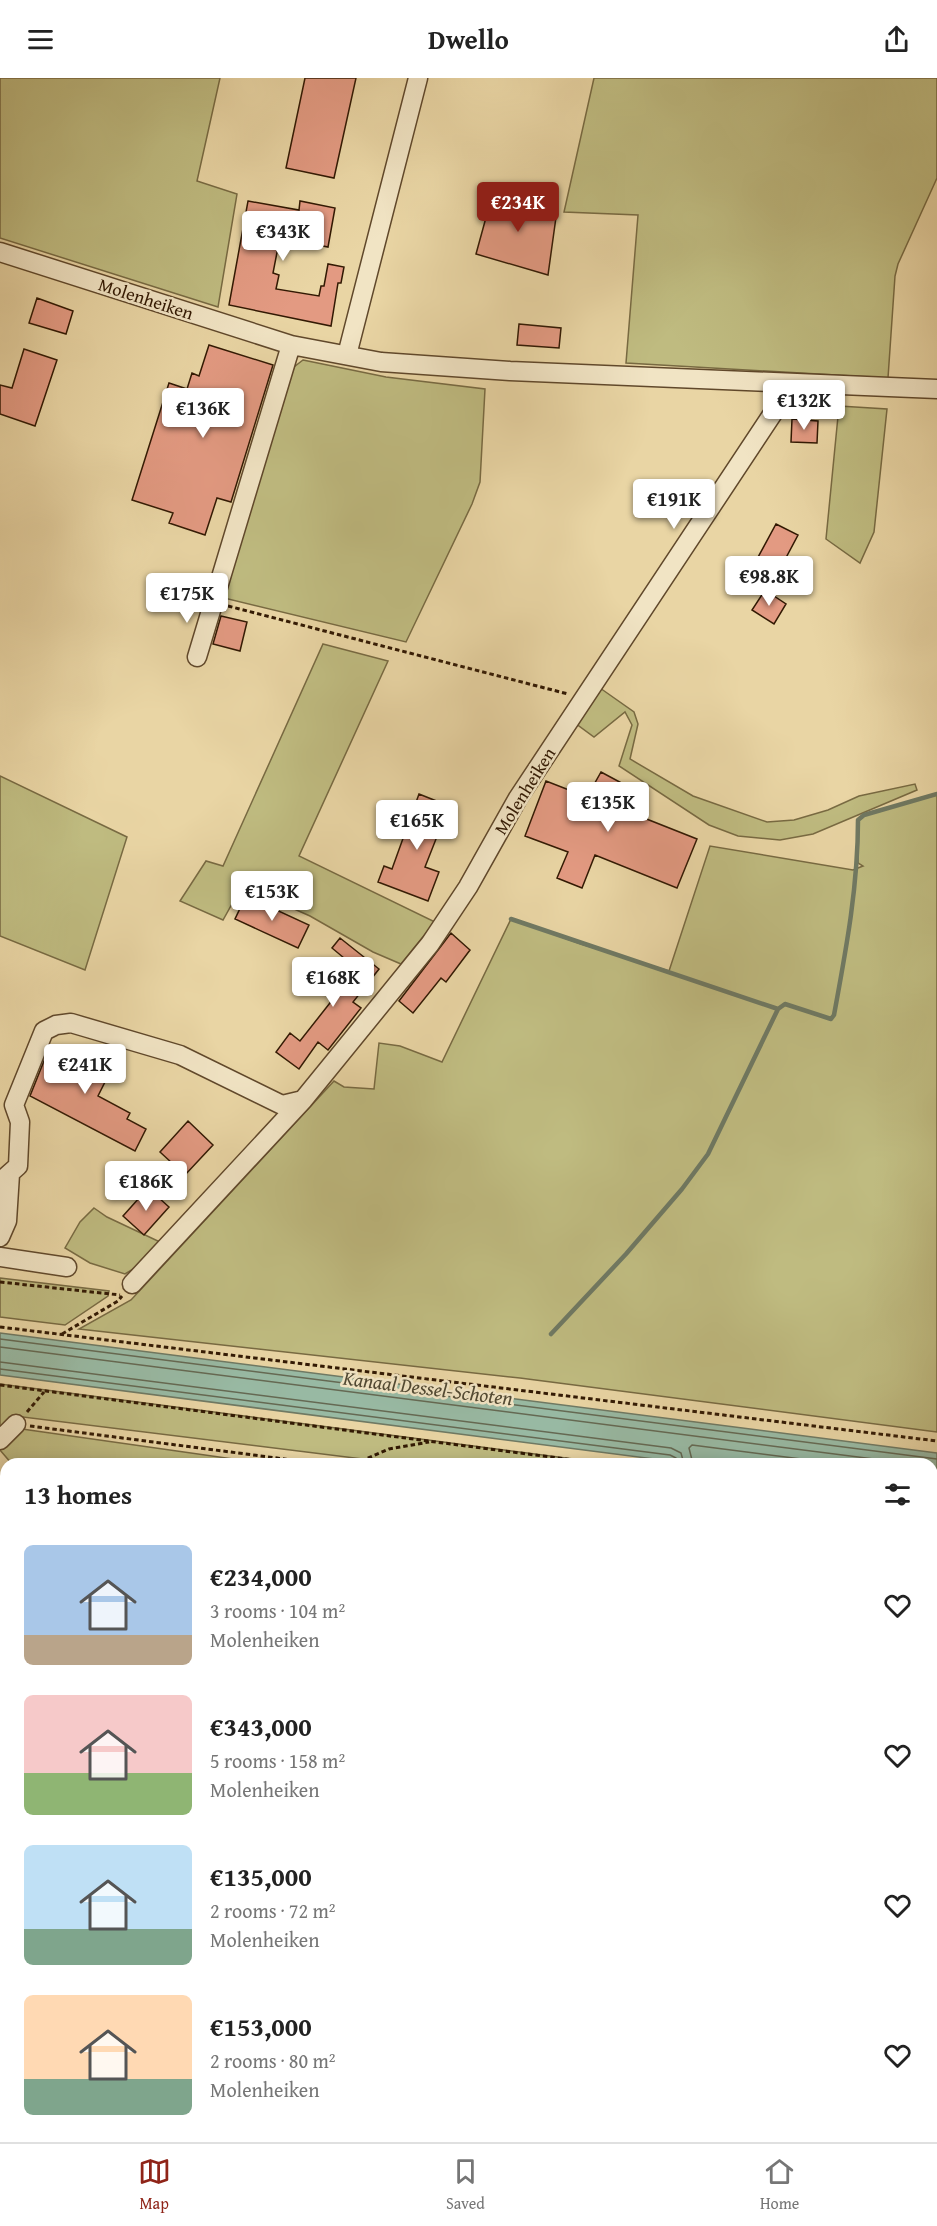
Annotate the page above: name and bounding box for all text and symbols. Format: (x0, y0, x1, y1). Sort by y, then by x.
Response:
text: Dwello (428, 19, 509, 59)
icon: menu (24, 23, 57, 56)
icon: share (880, 23, 913, 56)
pin: €234K (476, 182, 560, 233)
text: €234K (491, 187, 545, 216)
pin: €343K (241, 211, 325, 262)
text: €343K (256, 216, 310, 245)
street label: Molenheiken (95, 270, 197, 327)
pin: €132K (762, 380, 846, 431)
text: €132K (777, 385, 831, 414)
pin: €136K (161, 388, 245, 439)
text: €136K (176, 393, 230, 422)
pin: €191K (632, 479, 716, 530)
text: €191K (647, 484, 701, 513)
pin: €98.8K (720, 556, 818, 607)
text: €98.8K (739, 561, 799, 590)
pin: €175K (145, 573, 229, 624)
text: €175K (160, 578, 214, 607)
street label: Molenheiken (487, 742, 562, 840)
pin: €135K (566, 782, 650, 833)
text: €135K (581, 787, 635, 816)
pin: €165K (375, 800, 459, 851)
text: €165K (390, 805, 444, 834)
pin: €153K (230, 871, 314, 922)
text: €153K (245, 876, 299, 905)
pin: €168K (291, 957, 375, 1008)
text: €168K (306, 962, 360, 991)
pin: €241K (43, 1044, 127, 1095)
text: €241K (58, 1049, 112, 1078)
pin: €186K (104, 1161, 188, 1212)
text: €186K (119, 1166, 173, 1195)
water label: Kanaal Dessel-Schoten (341, 1363, 515, 1412)
text: 13 homes (24, 1475, 132, 1514)
icon: filters (881, 1478, 914, 1511)
text: €234,000 (210, 1557, 312, 1596)
icon: home (72, 1569, 144, 1641)
icon: heart (881, 1589, 914, 1622)
text: 3 rooms · 104 m² (210, 1596, 345, 1625)
text: Molenheiken (210, 1625, 319, 1654)
text: €343,000 (210, 1707, 312, 1746)
icon: home (72, 1719, 144, 1791)
icon: heart (881, 1739, 914, 1772)
text: 5 rooms · 158 m² (210, 1746, 345, 1775)
text: Molenheiken (210, 1775, 319, 1804)
text: €135,000 (210, 1857, 312, 1896)
icon: home (72, 1869, 144, 1941)
icon: heart (881, 1889, 914, 1922)
text: 2 rooms · 72 m² (210, 1896, 336, 1925)
text: Molenheiken (210, 1925, 319, 1954)
text: €153,000 (210, 2007, 312, 2046)
icon: home (72, 2019, 144, 2091)
icon: heart (881, 2039, 914, 2072)
text: 2 rooms · 80 m² (210, 2046, 336, 2075)
text: Molenheiken (210, 2075, 319, 2104)
tab: Map (138, 2155, 171, 2215)
tab: Saved (446, 2155, 485, 2215)
tab: Home (760, 2155, 799, 2215)

